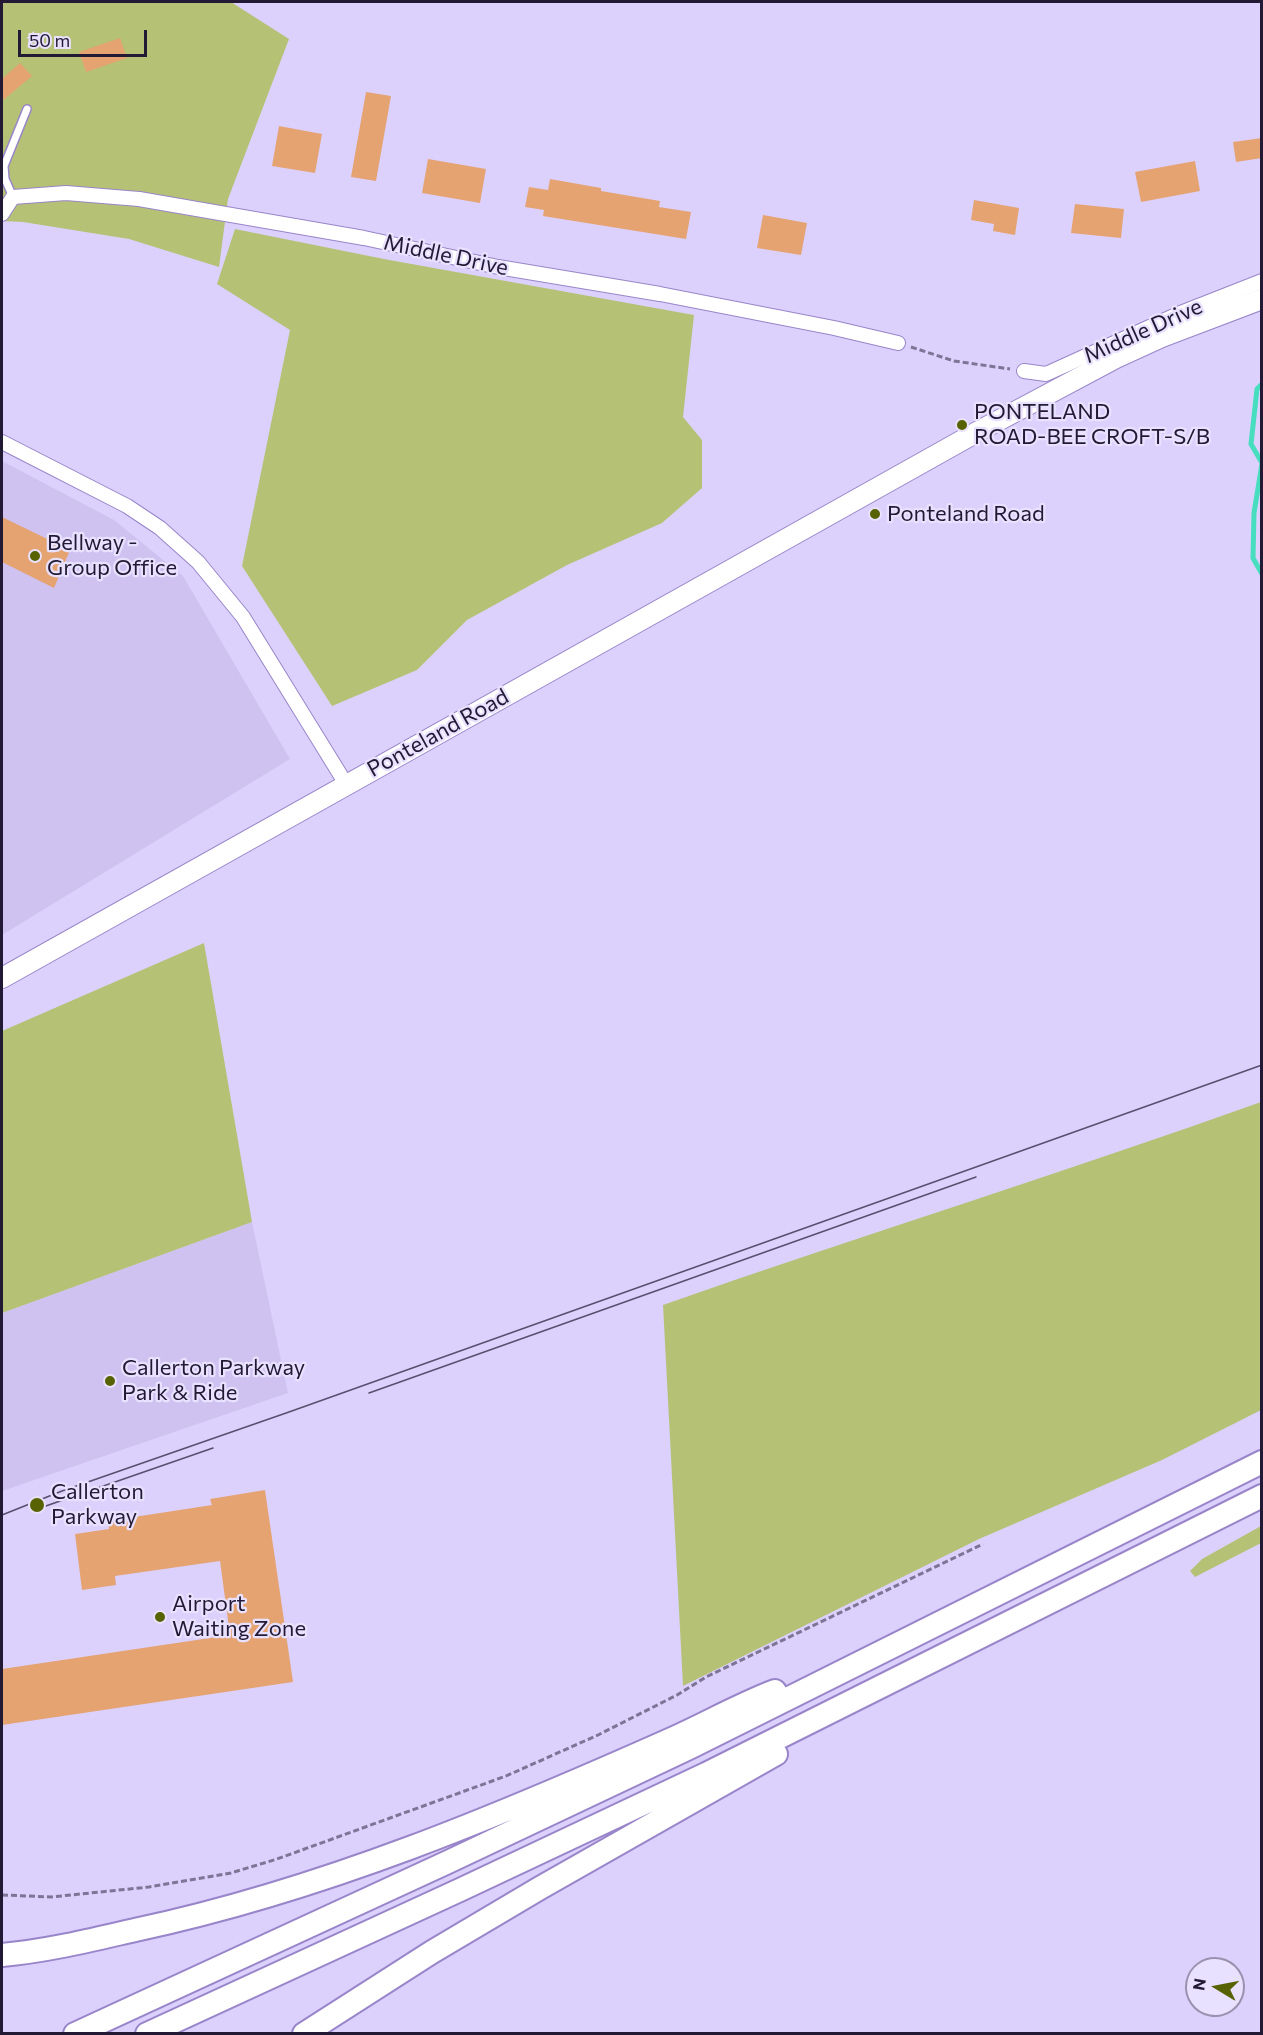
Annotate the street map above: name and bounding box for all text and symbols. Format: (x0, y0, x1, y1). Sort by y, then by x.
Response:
scale bar (21, 18, 150, 56)
text: 50 m (29, 29, 70, 51)
street label: Middle Drive (381, 229, 511, 281)
street label: Middle Drive (1080, 293, 1206, 369)
place label: PONTELAND ROAD-BEE CROFT-S/B (974, 399, 1210, 451)
marker: PONTELAND ROAD-BEE CROFT-S/B (955, 418, 969, 432)
place label: Ponteland Road (887, 501, 1045, 527)
marker: Ponteland Road (868, 507, 882, 521)
place label: Bellway - Group Office (47, 530, 177, 582)
marker: Bellway - Group Office (28, 549, 42, 563)
street label: Ponteland Road (363, 683, 513, 783)
place label: Callerton Parkway Park & Ride (122, 1355, 305, 1406)
marker: Callerton Parkway Park & Ride (103, 1374, 117, 1388)
place label: Callerton Parkway (51, 1479, 144, 1530)
marker: Callerton Parkway (28, 1496, 46, 1514)
place label: Airport Waiting Zone (172, 1591, 306, 1642)
marker: Airport Waiting Zone (153, 1610, 167, 1624)
north arrow (1185, 1957, 1245, 2017)
text: N (1188, 1977, 1209, 1992)

